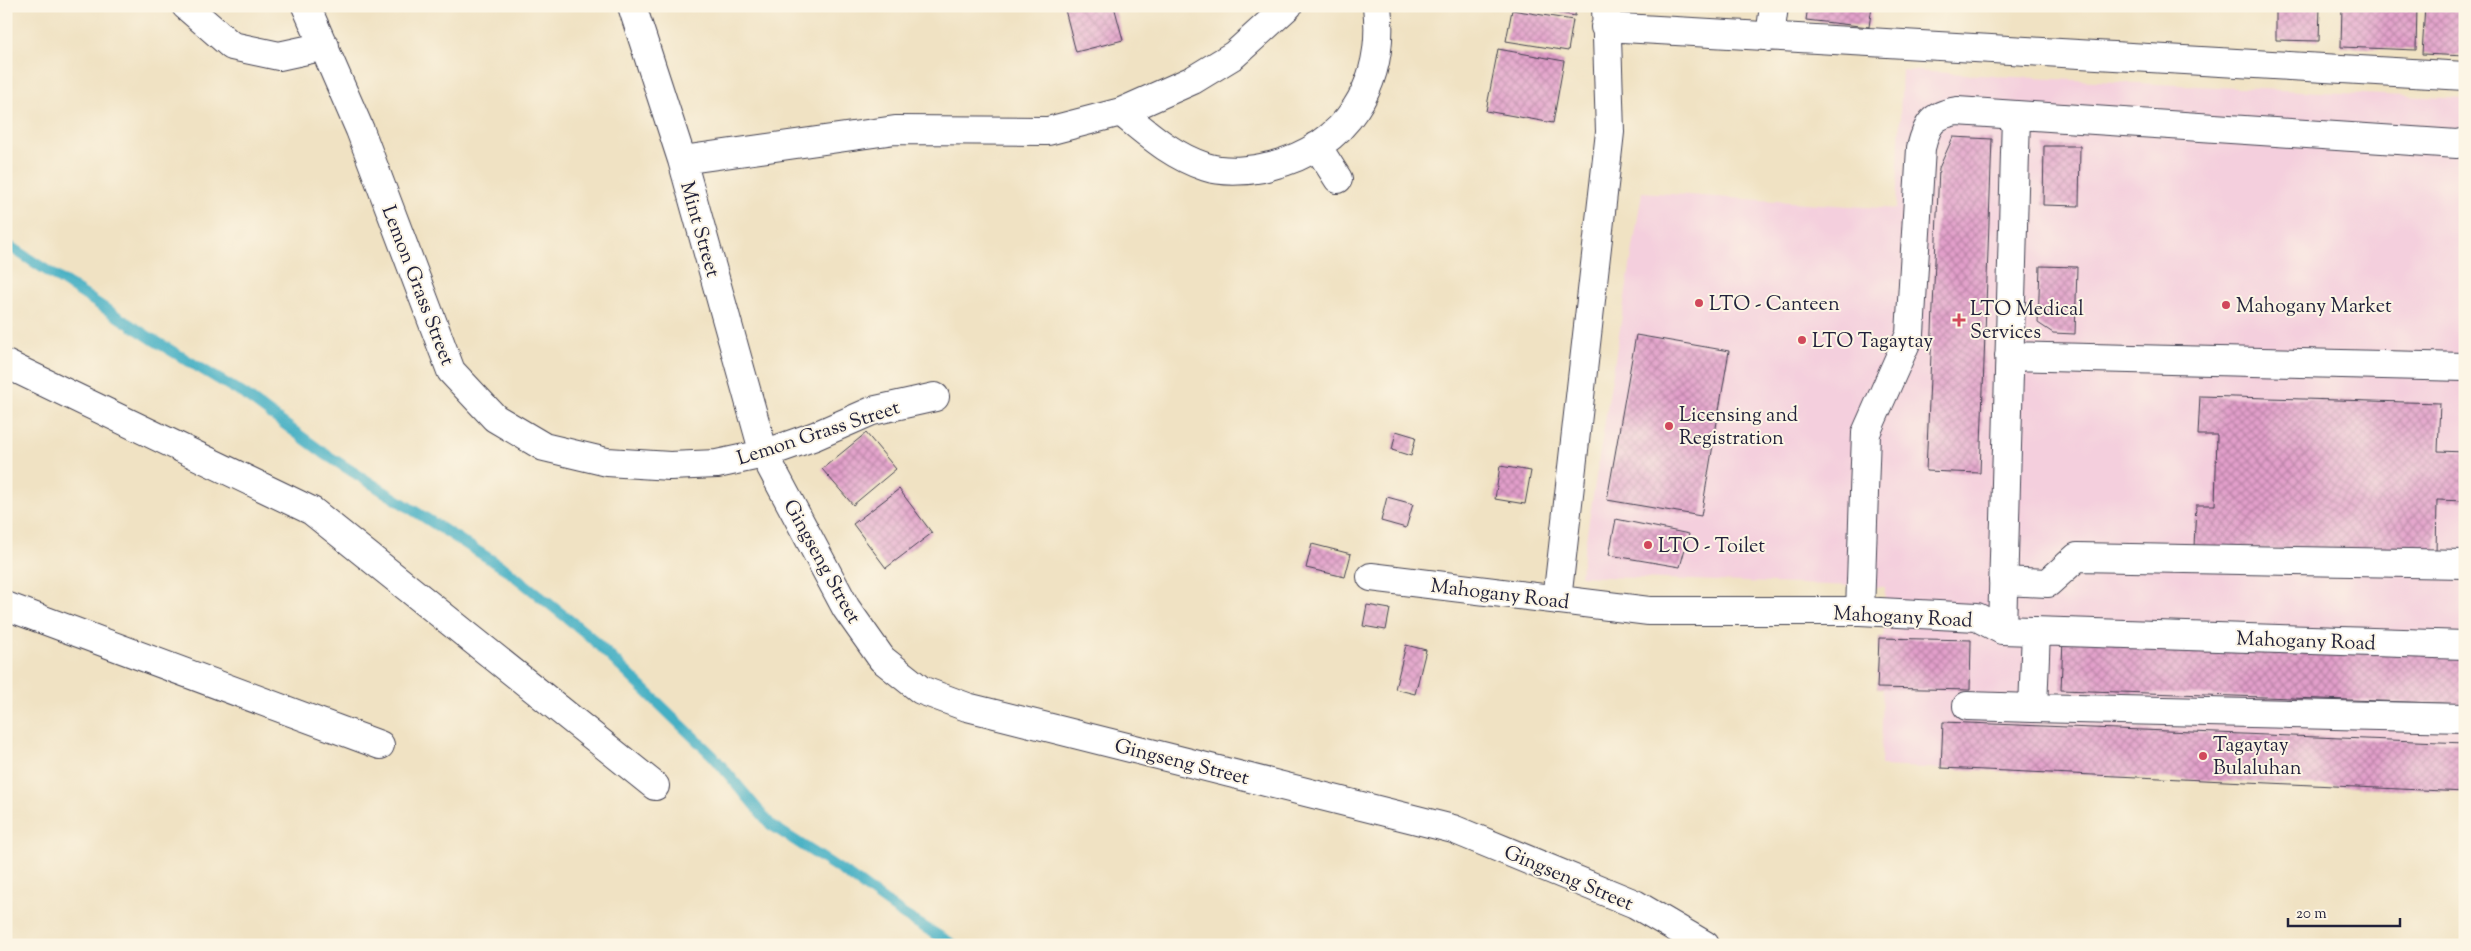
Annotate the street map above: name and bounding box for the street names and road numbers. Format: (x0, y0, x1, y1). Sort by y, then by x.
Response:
street label: Mint Street (671, 178, 726, 281)
street label: Lemon Grass Street (373, 202, 461, 370)
street label: Lemon Grass Street (734, 394, 904, 474)
street label: Gingseng Street (775, 495, 867, 630)
street label: Mahogany Road (1429, 573, 1571, 618)
street label: Mahogany Road (1832, 600, 1973, 637)
street label: Mahogany Road (2236, 626, 2376, 659)
street label: Gingseng Street (1111, 733, 1252, 794)
street label: Gingseng Street (1499, 839, 1637, 920)

